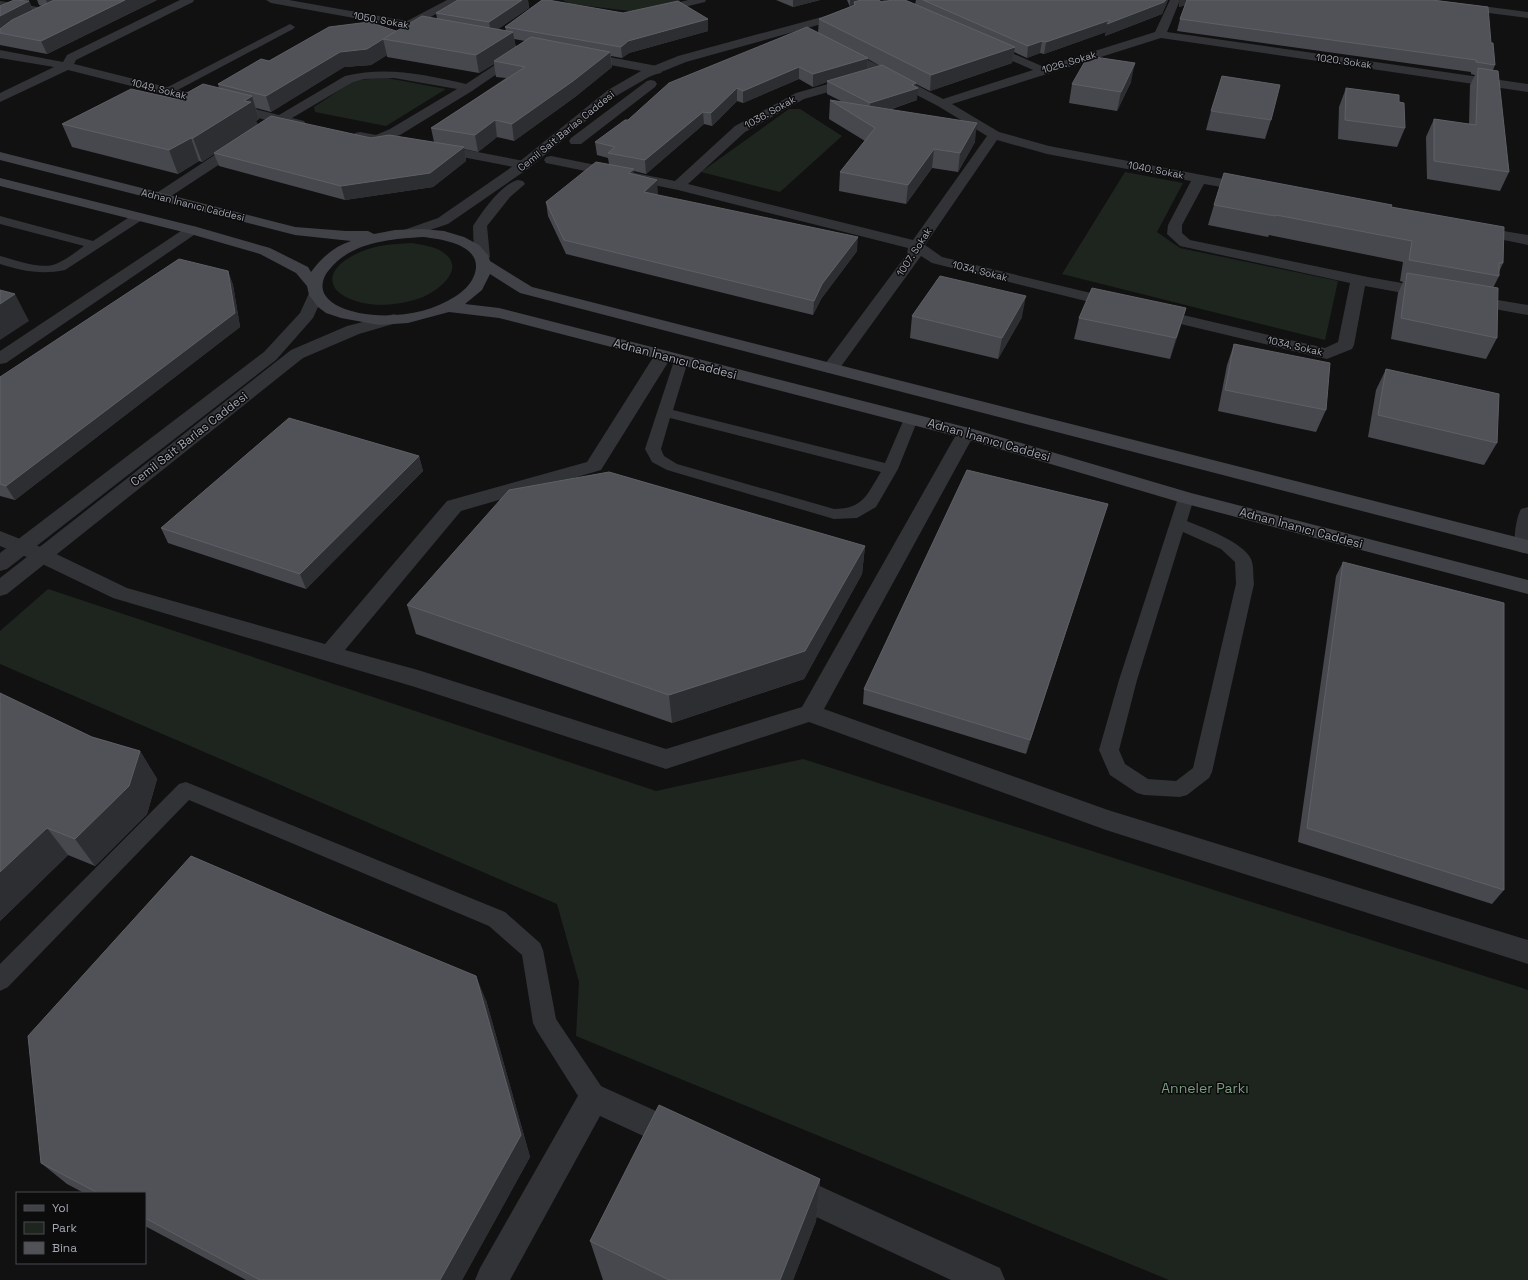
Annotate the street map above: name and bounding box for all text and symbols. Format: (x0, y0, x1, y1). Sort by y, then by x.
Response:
street label: 1050. Sokak (352, 9, 410, 31)
street label: 1026. Sokak (1040, 47, 1098, 76)
street label: 1020. Sokak (1315, 51, 1373, 71)
street label: 1049. Sokak (130, 76, 189, 102)
street label: Cemil Sait Barlas Caddesi (515, 88, 617, 174)
street label: 1036. Sokak (742, 92, 798, 131)
street label: 1040. Sokak (1127, 158, 1186, 182)
street label: Adnan İnanıcı Caddesi (140, 186, 246, 224)
street label: 1007. Sokak (893, 225, 935, 279)
street label: 1034. Sokak (951, 258, 1010, 284)
street label: 1034. Sokak (1266, 333, 1325, 359)
street label: Adnan İnanıcı Caddesi (612, 335, 738, 383)
street label: Cemil Sait Barlas Caddesi (127, 388, 251, 490)
street label: Adnan İnanıcı Caddesi (926, 415, 1052, 465)
street label: Adnan İnanıcı Caddesi (1238, 504, 1364, 552)
park label: Anneler Parkı (1161, 1079, 1249, 1097)
legend (16, 1192, 146, 1264)
text: Yol (52, 1200, 69, 1216)
text: Park (52, 1220, 77, 1236)
text: Bina (52, 1240, 77, 1256)

